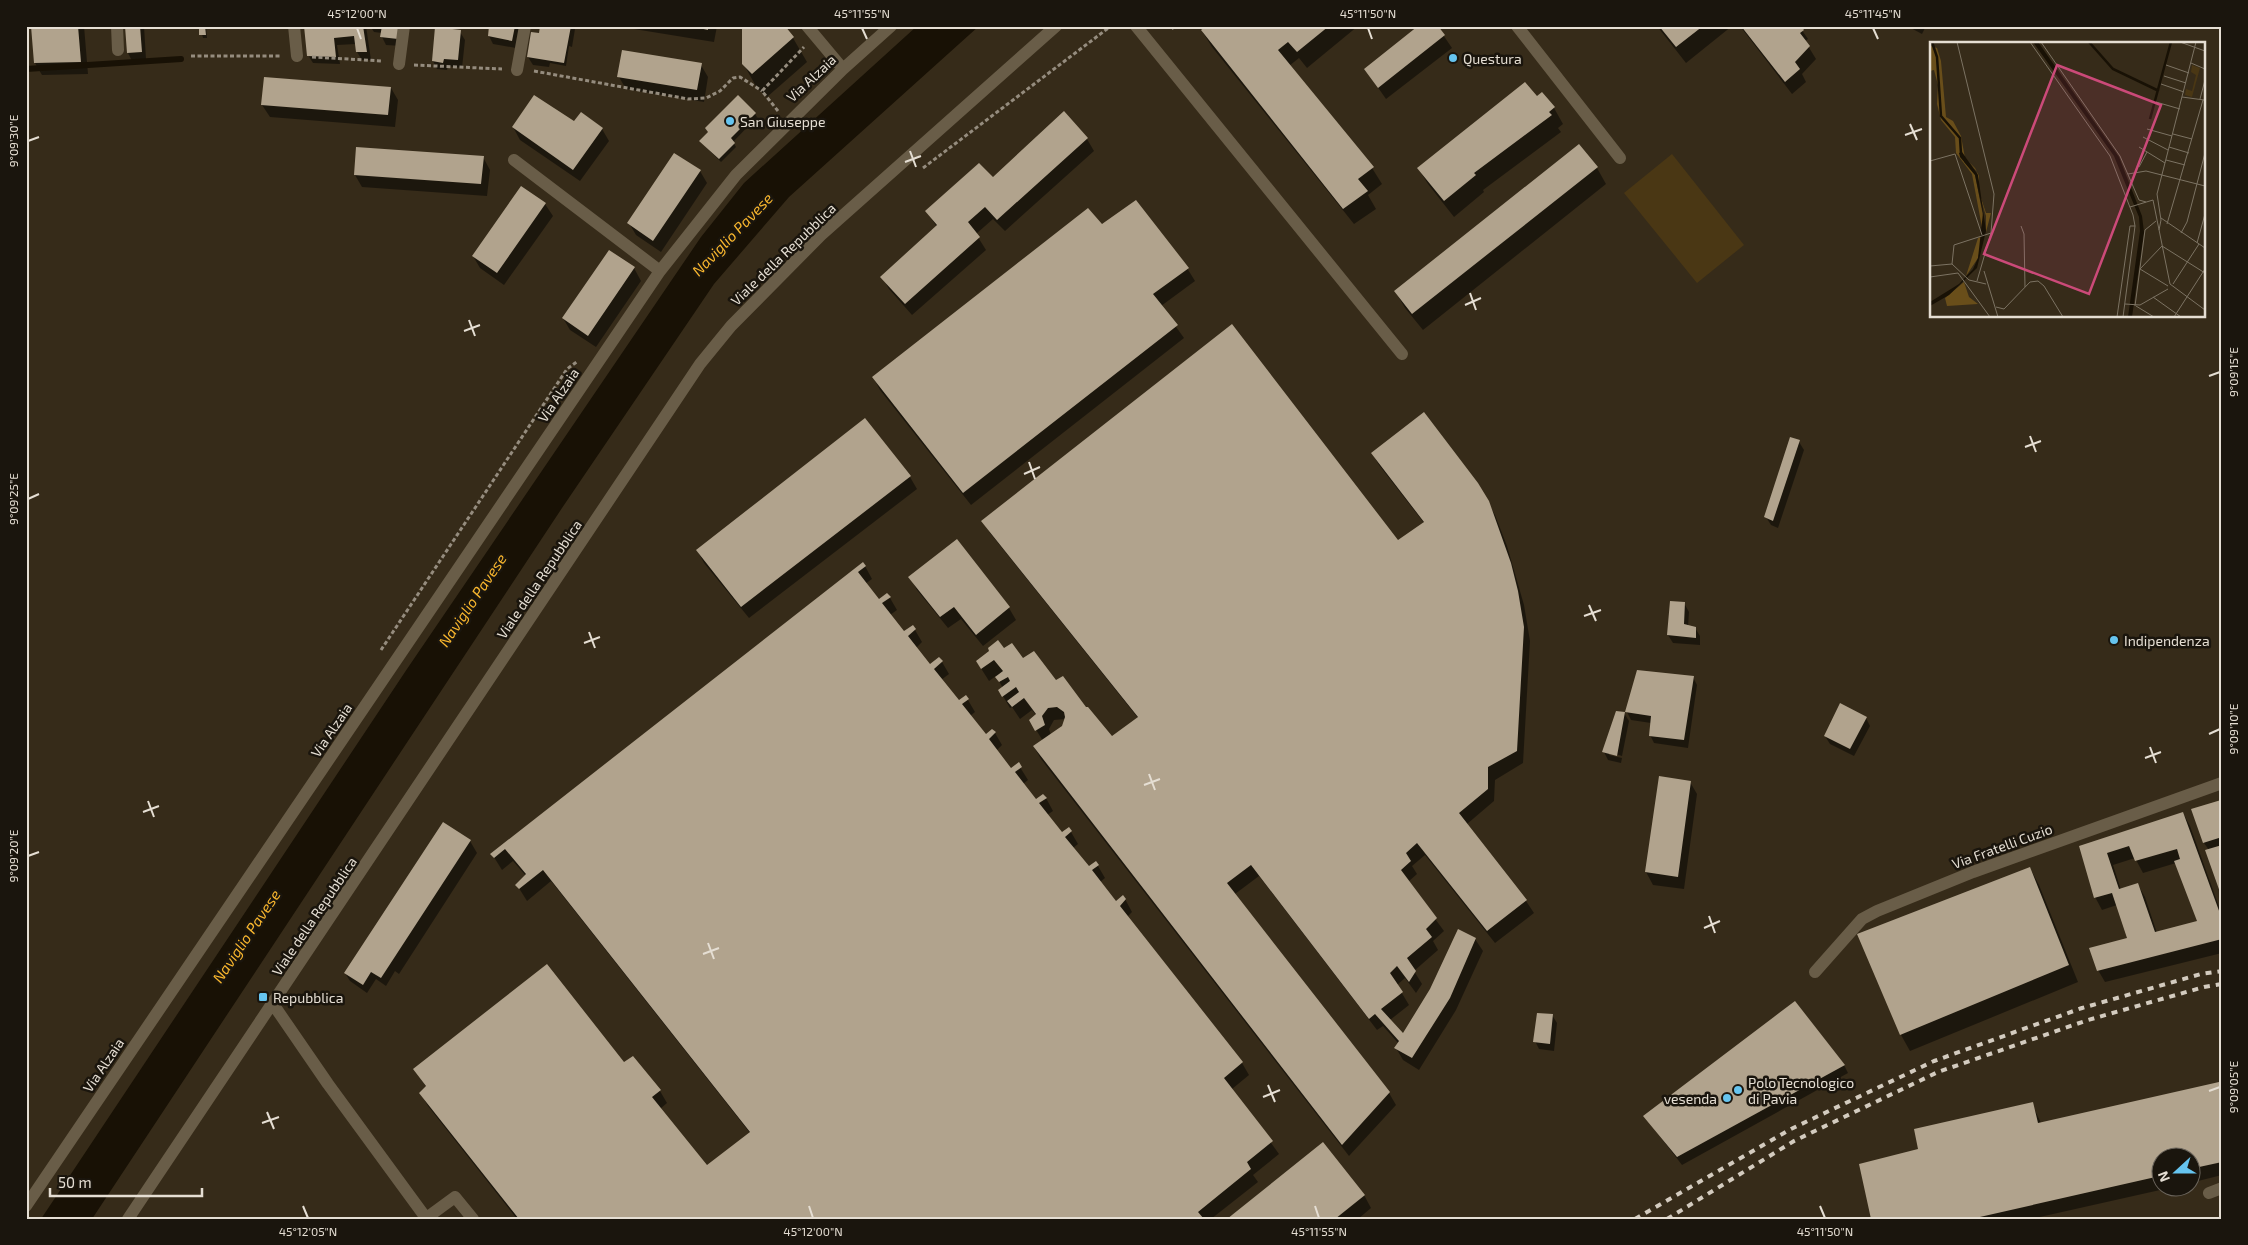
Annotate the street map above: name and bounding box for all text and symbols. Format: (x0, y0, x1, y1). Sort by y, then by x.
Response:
text: 45°12'00"N (327, 6, 387, 20)
text: 45°11'55"N (834, 6, 890, 20)
text: 45°11'50"N (1340, 6, 1396, 20)
text: 45°11'45"N (1845, 6, 1901, 20)
inset map (1930, 42, 2206, 318)
place label: Questura (1463, 50, 1522, 67)
street label: Via Alzaia (783, 51, 839, 105)
marker: Questura (1447, 52, 1459, 64)
place label: San Giuseppe (740, 113, 825, 130)
text: 9°09'30"E (6, 114, 20, 167)
marker: San Giuseppe (724, 115, 736, 127)
water label: Naviglio Pavese (688, 189, 776, 279)
street label: Viale della Repubblica (727, 199, 839, 309)
text: 9°09'15"E (2226, 347, 2240, 397)
street label: Via Alzaia (534, 365, 582, 425)
text: 9°09'25"E (6, 473, 20, 525)
street label: Viale della Repubblica (493, 516, 585, 642)
water label: Naviglio Pavese (434, 550, 510, 650)
place label: Indipendenza (2124, 632, 2210, 649)
marker: Indipendenza (2108, 634, 2120, 646)
street label: Via Alzaia (307, 700, 355, 760)
text: 9°09'10"E (2226, 703, 2240, 754)
street label: Via Fratelli Cuzio (1949, 820, 2055, 872)
text: 9°09'20"E (6, 829, 20, 882)
street label: Viale della Repubblica (268, 853, 360, 979)
water label: Naviglio Pavese (208, 886, 284, 986)
place label: Repubblica (273, 989, 343, 1006)
marker: Repubblica (257, 991, 269, 1003)
street label: Via Alzaia (79, 1035, 127, 1095)
text: 9°09'05"E (2226, 1060, 2240, 1113)
place label: Polo Tecnologico di Pavia (1748, 1074, 1854, 1107)
marker: Polo Tecnologico di Pavia (1732, 1084, 1744, 1096)
place label: vesenda (1664, 1090, 1717, 1107)
marker: vesenda (1721, 1092, 1733, 1104)
north arrow (2150, 1148, 2200, 1198)
scale bar (50, 1165, 202, 1197)
text: N (2154, 1169, 2173, 1185)
text: 50 m (58, 1173, 92, 1191)
text: 45°12'05"N (279, 1224, 337, 1238)
text: 45°12'00"N (783, 1224, 843, 1238)
text: 45°11'55"N (1291, 1224, 1347, 1238)
text: 45°11'50"N (1797, 1224, 1853, 1238)

